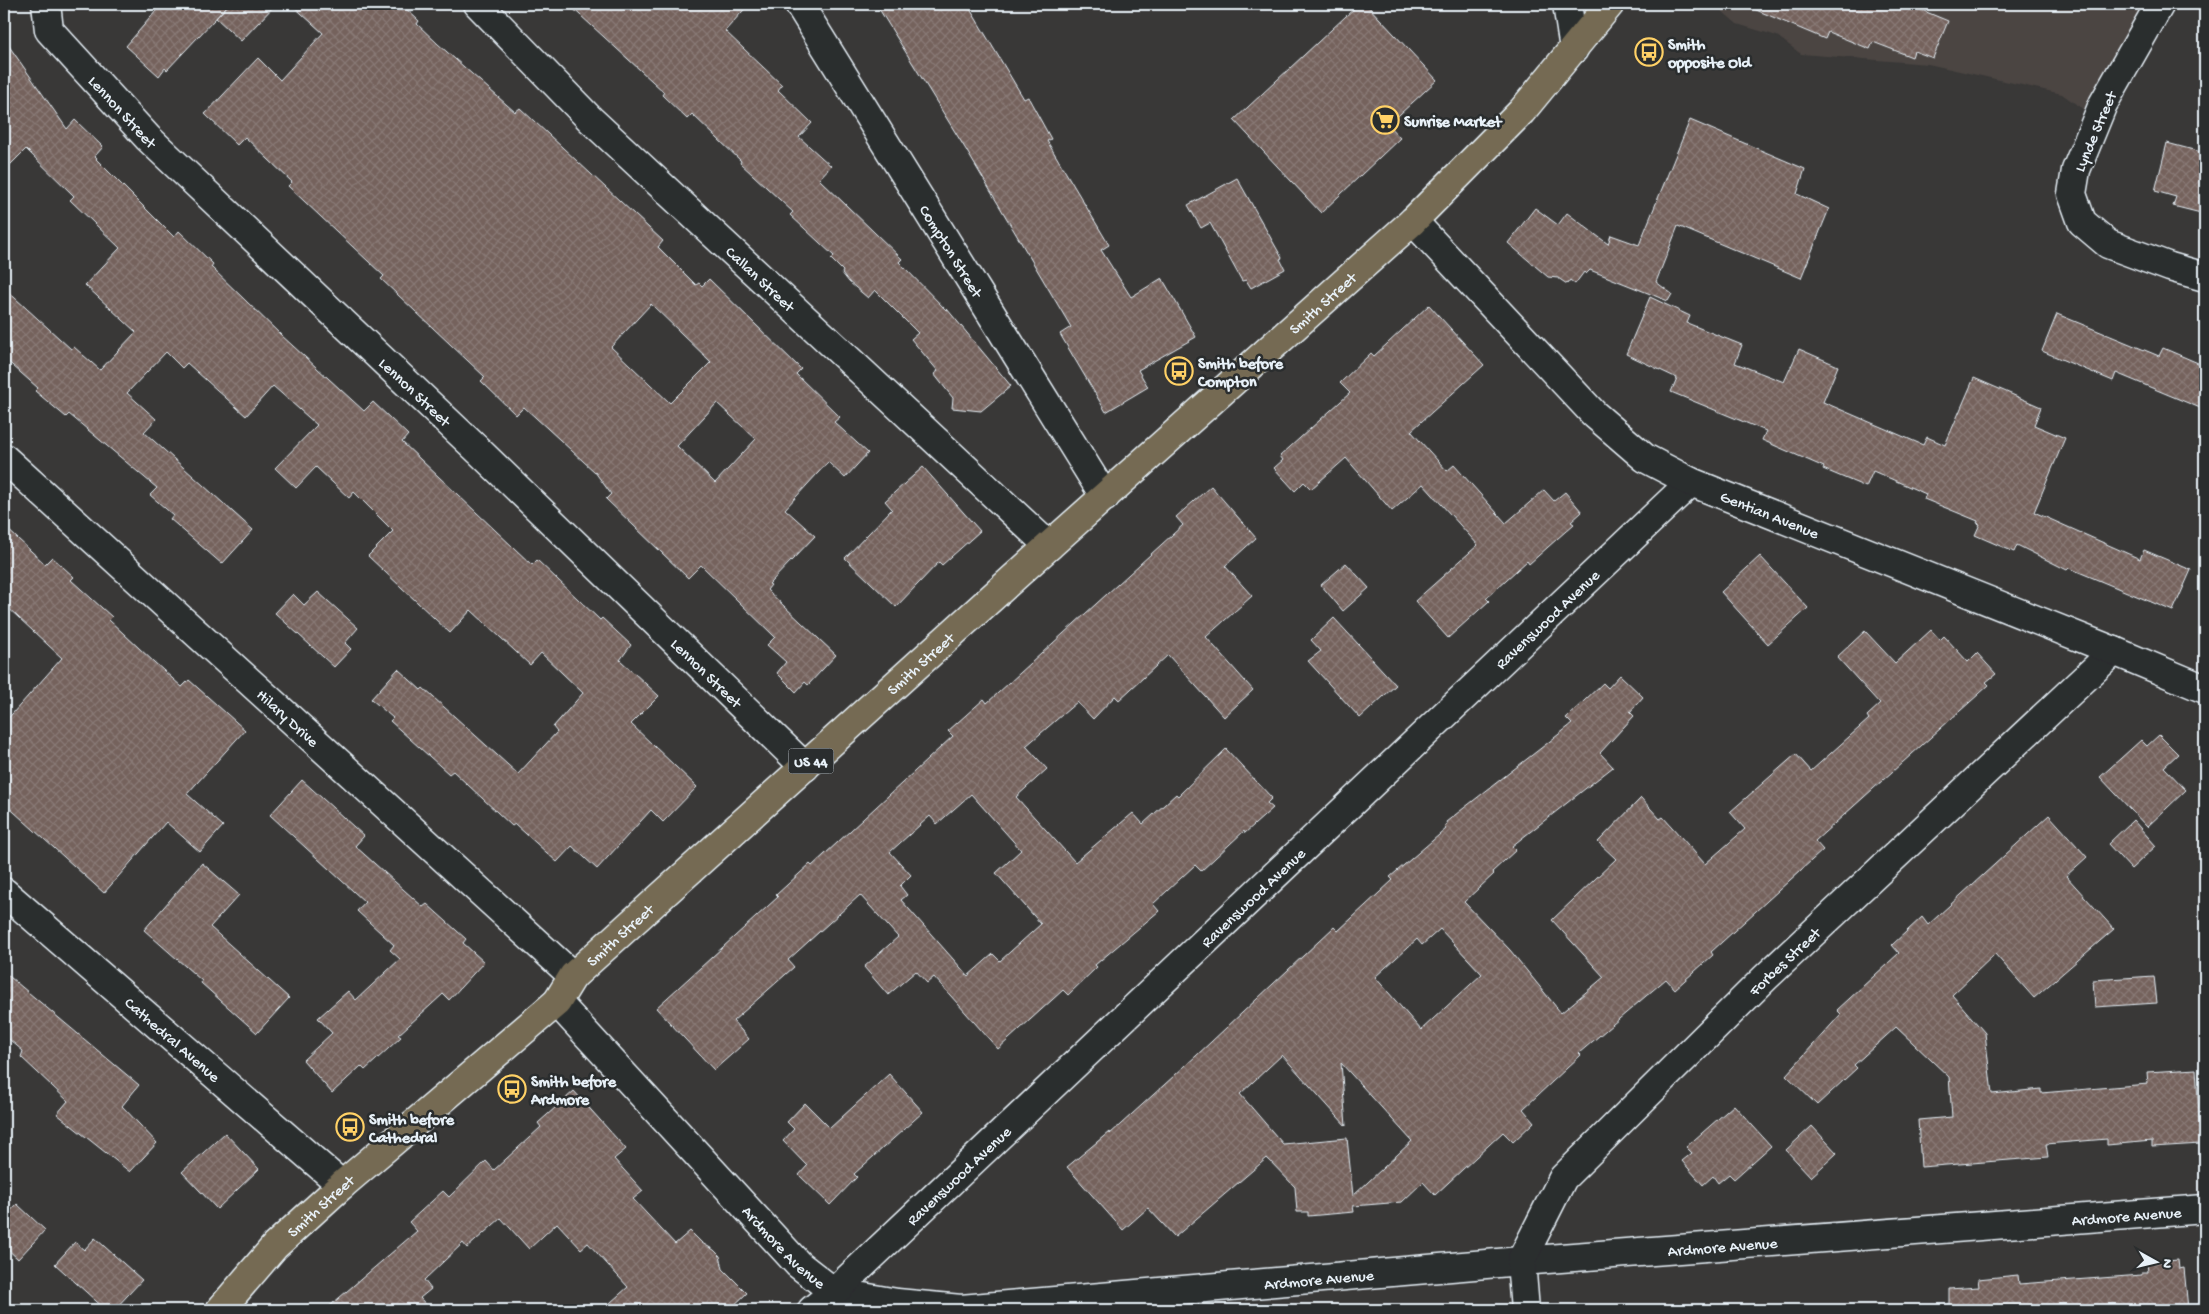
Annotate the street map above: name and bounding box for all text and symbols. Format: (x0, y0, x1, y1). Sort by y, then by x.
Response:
bus stop icon: Smith opposite Old (1634, 37, 1664, 67)
place label: Smith opposite Old (1667, 37, 1752, 74)
street label: Lennon Street (83, 73, 160, 155)
street label: Lynde Street (2072, 88, 2123, 175)
supermarket icon: Sunrise Market (1370, 105, 1400, 135)
place label: Sunrise Market (1404, 114, 1503, 133)
street label: Compton Street (913, 203, 986, 303)
street label: Callan Street (720, 244, 798, 318)
street label: Smith Street (1286, 269, 1363, 340)
street label: Lennon Street (373, 355, 454, 433)
place label: Smith before Compton (1197, 355, 1284, 393)
bus stop icon: Smith before Compton (1164, 356, 1194, 386)
street label: Gentian Avenue (1717, 489, 1821, 545)
street label: Ravenswood Avenue (1493, 567, 1606, 675)
street label: Smith Street (885, 629, 961, 701)
street label: Lennon Street (665, 636, 745, 714)
street label: Hilary Drive (251, 687, 322, 753)
road number: US 44 (788, 748, 834, 774)
street label: Ravenswood Avenue (1199, 845, 1311, 953)
street label: Smith Street (584, 901, 660, 972)
street label: Forbes Street (1746, 924, 1827, 1002)
street label: Cathedral Avenue (119, 995, 223, 1088)
place label: Smith before Ardmore (530, 1073, 617, 1111)
bus stop icon: Smith before Ardmore (497, 1074, 527, 1104)
place label: Smith before Cathedral (368, 1111, 455, 1149)
bus stop icon: Smith before Cathedral (335, 1112, 365, 1142)
street label: Ravenswood Avenue (904, 1123, 1017, 1231)
street label: Smith Street (285, 1172, 361, 1243)
street label: Ardmore Avenue (736, 1203, 828, 1295)
street label: Ardmore Avenue (2071, 1205, 2183, 1232)
street label: Ardmore Avenue (1667, 1235, 1779, 1263)
north arrow (2132, 1236, 2182, 1286)
text: N (2157, 1258, 2175, 1269)
street label: Ardmore Avenue (1264, 1268, 1376, 1296)

